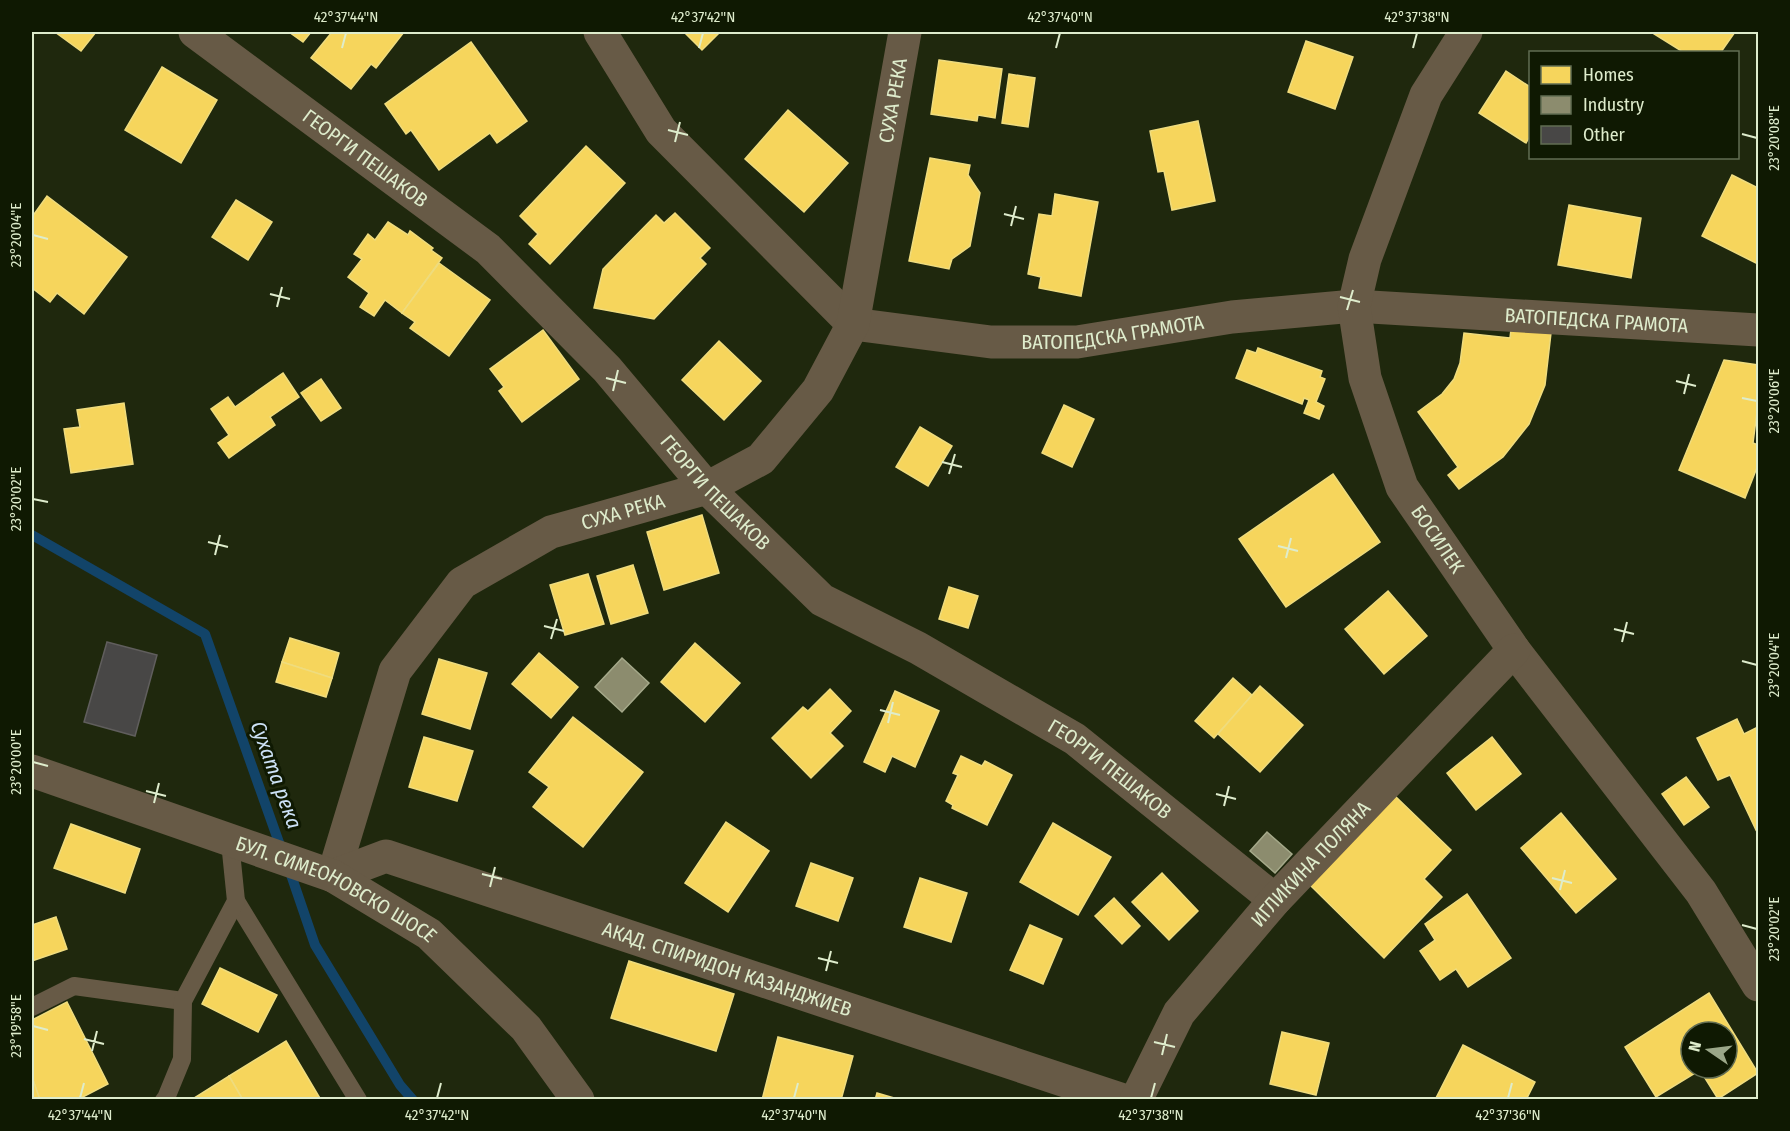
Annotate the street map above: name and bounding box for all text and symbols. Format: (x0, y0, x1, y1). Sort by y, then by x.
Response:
text: 42°37'44"N (314, 8, 378, 26)
text: 42°37'42"N (671, 8, 735, 26)
text: 42°37'40"N (1027, 8, 1093, 26)
text: 42°37'38"N (1384, 8, 1450, 26)
legend (1529, 51, 1739, 159)
street label: СУХА РЕКА (873, 56, 912, 145)
text: Homes (1583, 64, 1634, 86)
text: Industry (1583, 94, 1644, 116)
street label: ГЕОРГИ ПЕШАКОВ (298, 104, 433, 212)
text: 23°20'08"E (1765, 105, 1783, 171)
text: Other (1583, 124, 1626, 146)
text: 23°20'04"E (7, 203, 25, 267)
street label: ВАТОПЕДСКА ГРАМОТА (1504, 303, 1689, 338)
street label: ВАТОПЕДСКА ГРАМОТА (1021, 310, 1206, 354)
text: 23°20'06"E (1765, 368, 1783, 434)
street label: ГЕОРГИ ПЕШАКОВ (655, 430, 775, 555)
text: 23°20'02"E (7, 467, 25, 531)
street label: СУХА РЕКА (578, 488, 668, 535)
street label: БОСИЛЕК (1406, 500, 1470, 578)
text: 23°20'04"E (1765, 633, 1783, 697)
street label: ГЕОРГИ ПЕШАКОВ (1044, 714, 1176, 824)
water label: Сухата река (245, 718, 307, 832)
text: 23°20'00"E (7, 729, 25, 795)
street label: ИГЛИКИНА ПОЛЯНА (1246, 796, 1376, 932)
street label: БУЛ. СИМЕОНОВСКО ШОСЕ (233, 831, 442, 947)
text: 23°20'02"E (1765, 897, 1783, 961)
street label: АКАД. СПИРИДОН КАЗАНДЖИЕВ (599, 917, 855, 1021)
text: 23°19'58"E (7, 994, 25, 1058)
north arrow (1679, 1020, 1739, 1080)
text: N (1685, 1040, 1705, 1053)
text: 42°37'44"N (48, 1106, 112, 1124)
text: 42°37'42"N (405, 1106, 469, 1124)
text: 42°37'40"N (761, 1106, 827, 1124)
text: 42°37'38"N (1118, 1106, 1184, 1124)
text: 42°37'36"N (1475, 1106, 1541, 1124)

